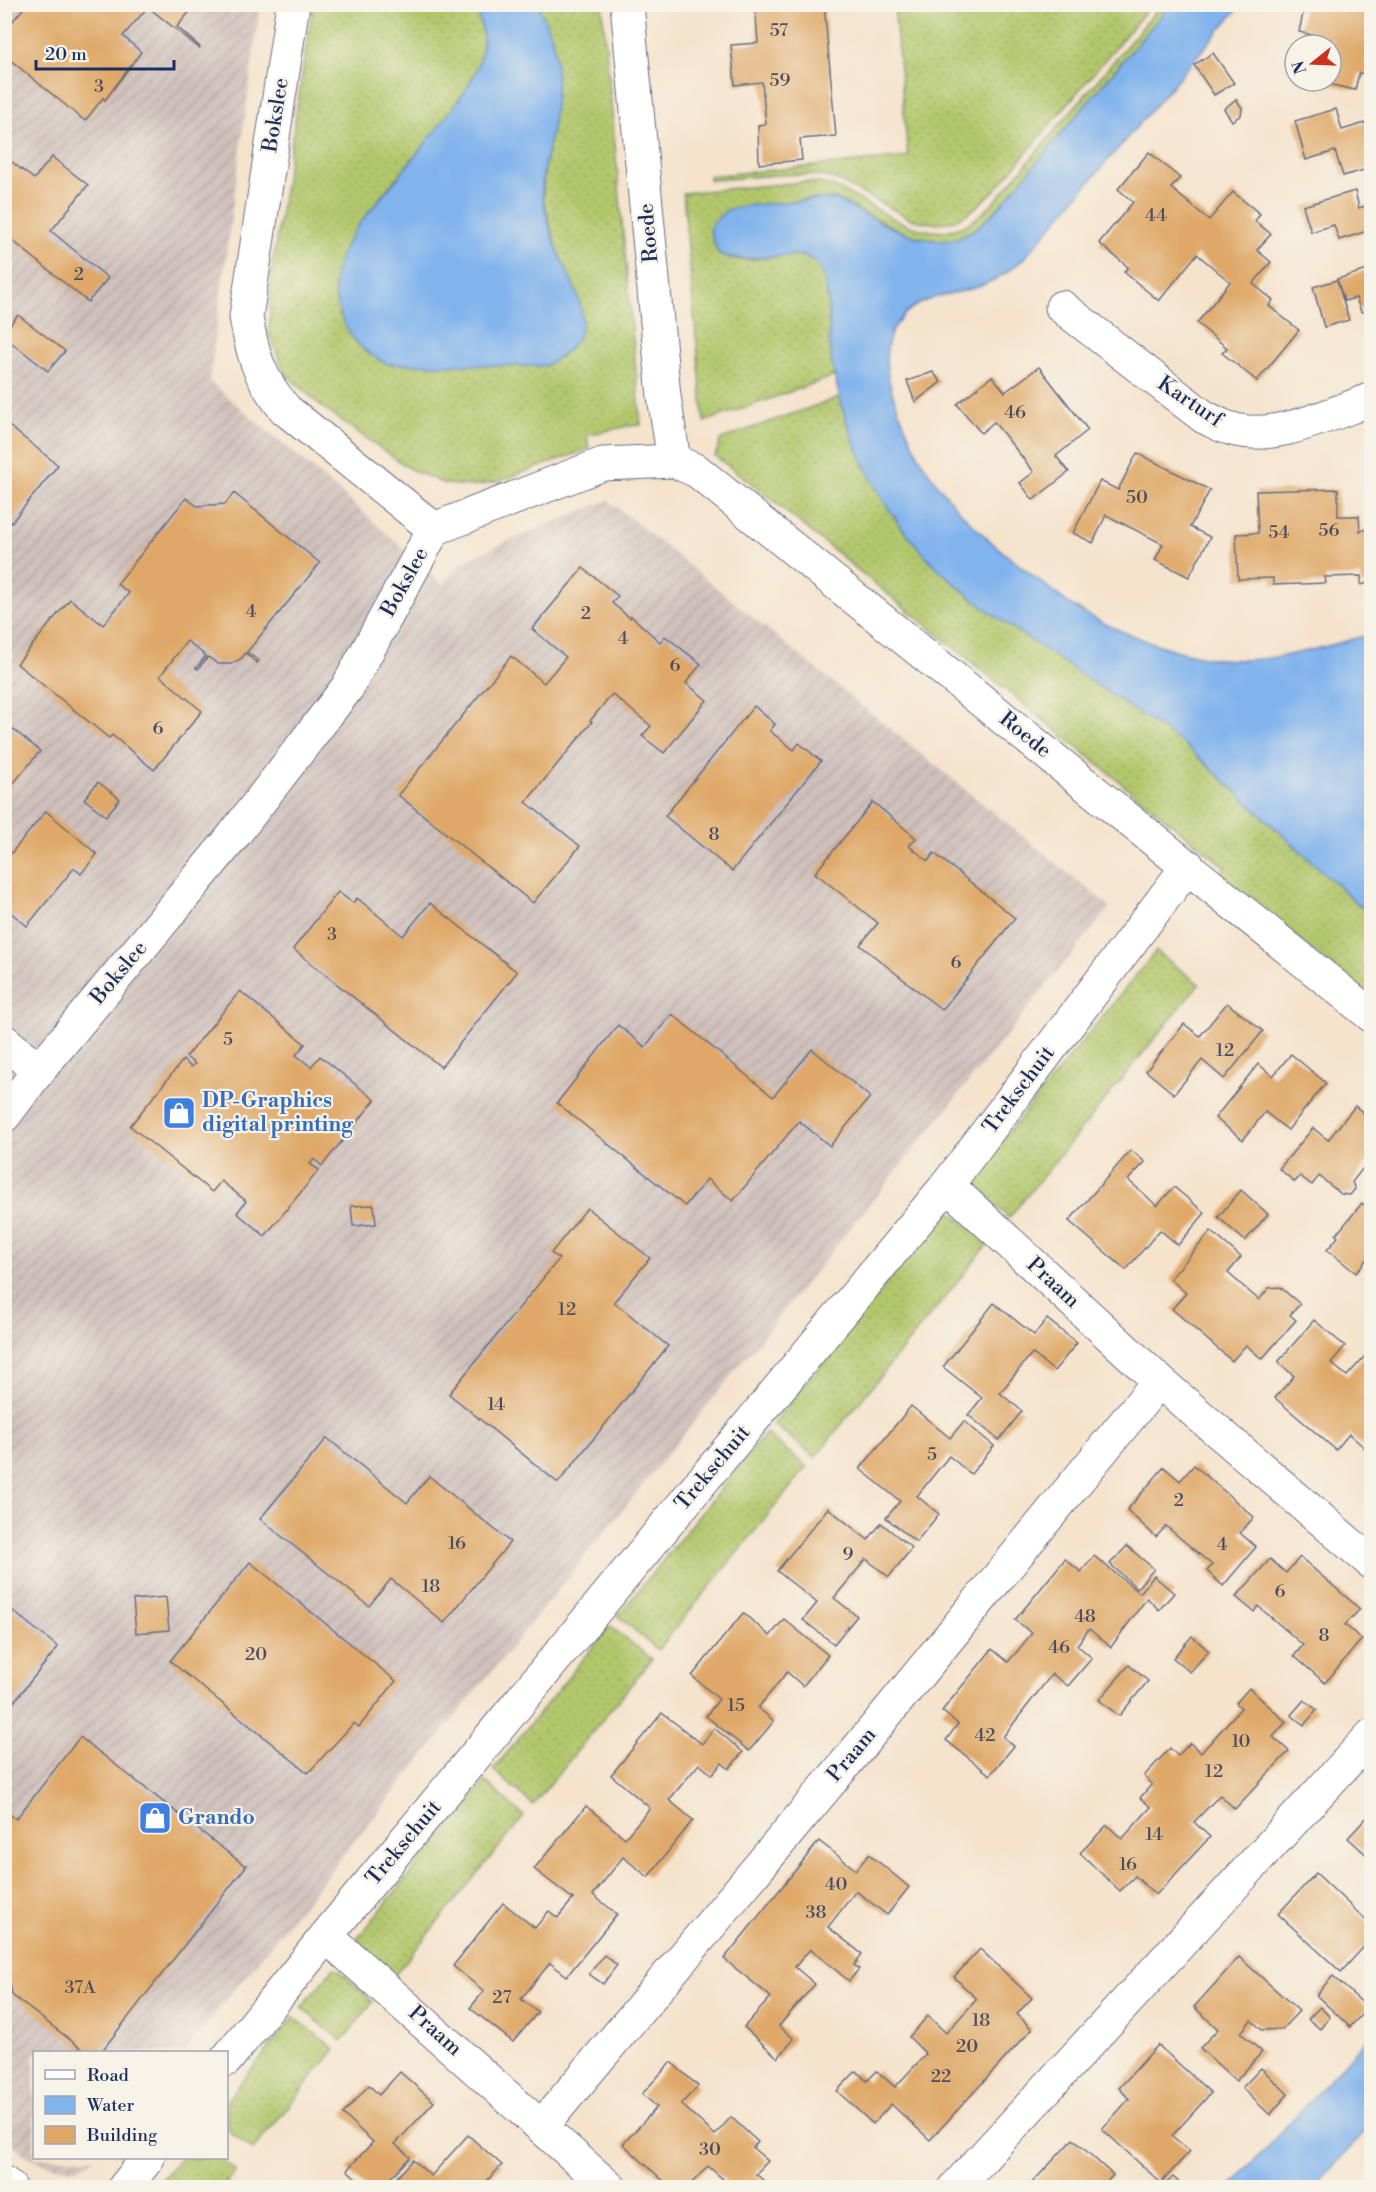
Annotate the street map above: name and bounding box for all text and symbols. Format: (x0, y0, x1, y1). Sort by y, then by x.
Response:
house number: 57 (770, 19, 788, 42)
scale bar (36, 33, 174, 71)
north arrow (1283, 33, 1343, 93)
text: 20 m (45, 43, 87, 66)
text: N (1288, 58, 1311, 76)
house number: 59 (770, 69, 791, 92)
house number: 3 (94, 75, 104, 98)
street label: Bokslee (257, 76, 295, 155)
street label: Roede (633, 202, 665, 264)
house number: 44 (1145, 204, 1167, 227)
house number: 2 (74, 263, 84, 286)
street label: Karturf (1152, 371, 1229, 434)
house number: 46 (1004, 401, 1026, 424)
house number: 50 (1126, 486, 1148, 509)
house number: 56 (1319, 519, 1340, 542)
house number: 54 (1269, 521, 1290, 544)
street label: Bokslee (375, 543, 435, 622)
house number: 4 (246, 600, 257, 623)
house number: 2 (581, 602, 591, 625)
house number: 4 (618, 627, 629, 650)
house number: 6 (670, 654, 681, 677)
street label: Roede (994, 706, 1056, 764)
house number: 6 (153, 717, 164, 740)
house number: 8 (708, 823, 720, 846)
house number: 3 (327, 923, 337, 946)
street label: Bokslee (84, 936, 153, 1011)
house number: 6 (951, 951, 962, 974)
house number: 5 (223, 1028, 233, 1051)
house number: 12 (1216, 1039, 1234, 1062)
street label: Trekschuit (977, 1040, 1061, 1139)
place label: DP-Graphics digital printing (202, 1088, 354, 1138)
shop icon: DP-Graphics digital printing (161, 1095, 197, 1131)
street label: Praam (1021, 1252, 1085, 1314)
house number: 12 (558, 1298, 576, 1321)
house number: 14 (487, 1393, 505, 1416)
street label: Trekschuit (670, 1420, 757, 1516)
house number: 5 (927, 1443, 937, 1466)
house number: 2 (1174, 1489, 1184, 1512)
house number: 16 (448, 1532, 466, 1555)
house number: 4 (1217, 1533, 1228, 1556)
house number: 9 (843, 1543, 854, 1566)
house number: 18 (422, 1575, 440, 1598)
house number: 6 (1275, 1580, 1286, 1603)
house number: 48 (1074, 1605, 1096, 1628)
house number: 8 (1318, 1624, 1330, 1647)
house number: 46 (1048, 1636, 1070, 1659)
house number: 20 (245, 1643, 267, 1666)
house number: 15 (727, 1694, 745, 1717)
street label: Praam (822, 1723, 882, 1787)
house number: 42 (975, 1724, 995, 1747)
house number: 10 (1231, 1730, 1251, 1753)
house number: 12 (1205, 1760, 1223, 1783)
street label: Trekschuit (361, 1795, 448, 1891)
shop icon: Grando (137, 1800, 173, 1836)
place label: Grando (178, 1805, 255, 1831)
house number: 14 (1145, 1823, 1163, 1846)
house number: 16 (1119, 1853, 1137, 1876)
house number: 40 (825, 1873, 847, 1896)
house number: 38 (806, 1901, 826, 1924)
house number: 37A (65, 1976, 96, 1999)
house number: 27 (492, 1986, 512, 2009)
street label: Praam (403, 2000, 467, 2062)
house number: 18 (972, 2009, 990, 2032)
house number: 20 (956, 2035, 978, 2058)
legend (33, 2051, 228, 2159)
text: Road (87, 2064, 130, 2087)
house number: 22 (931, 2065, 951, 2088)
text: Water (86, 2094, 135, 2117)
text: Building (86, 2124, 158, 2147)
house number: 30 (699, 2138, 721, 2161)

